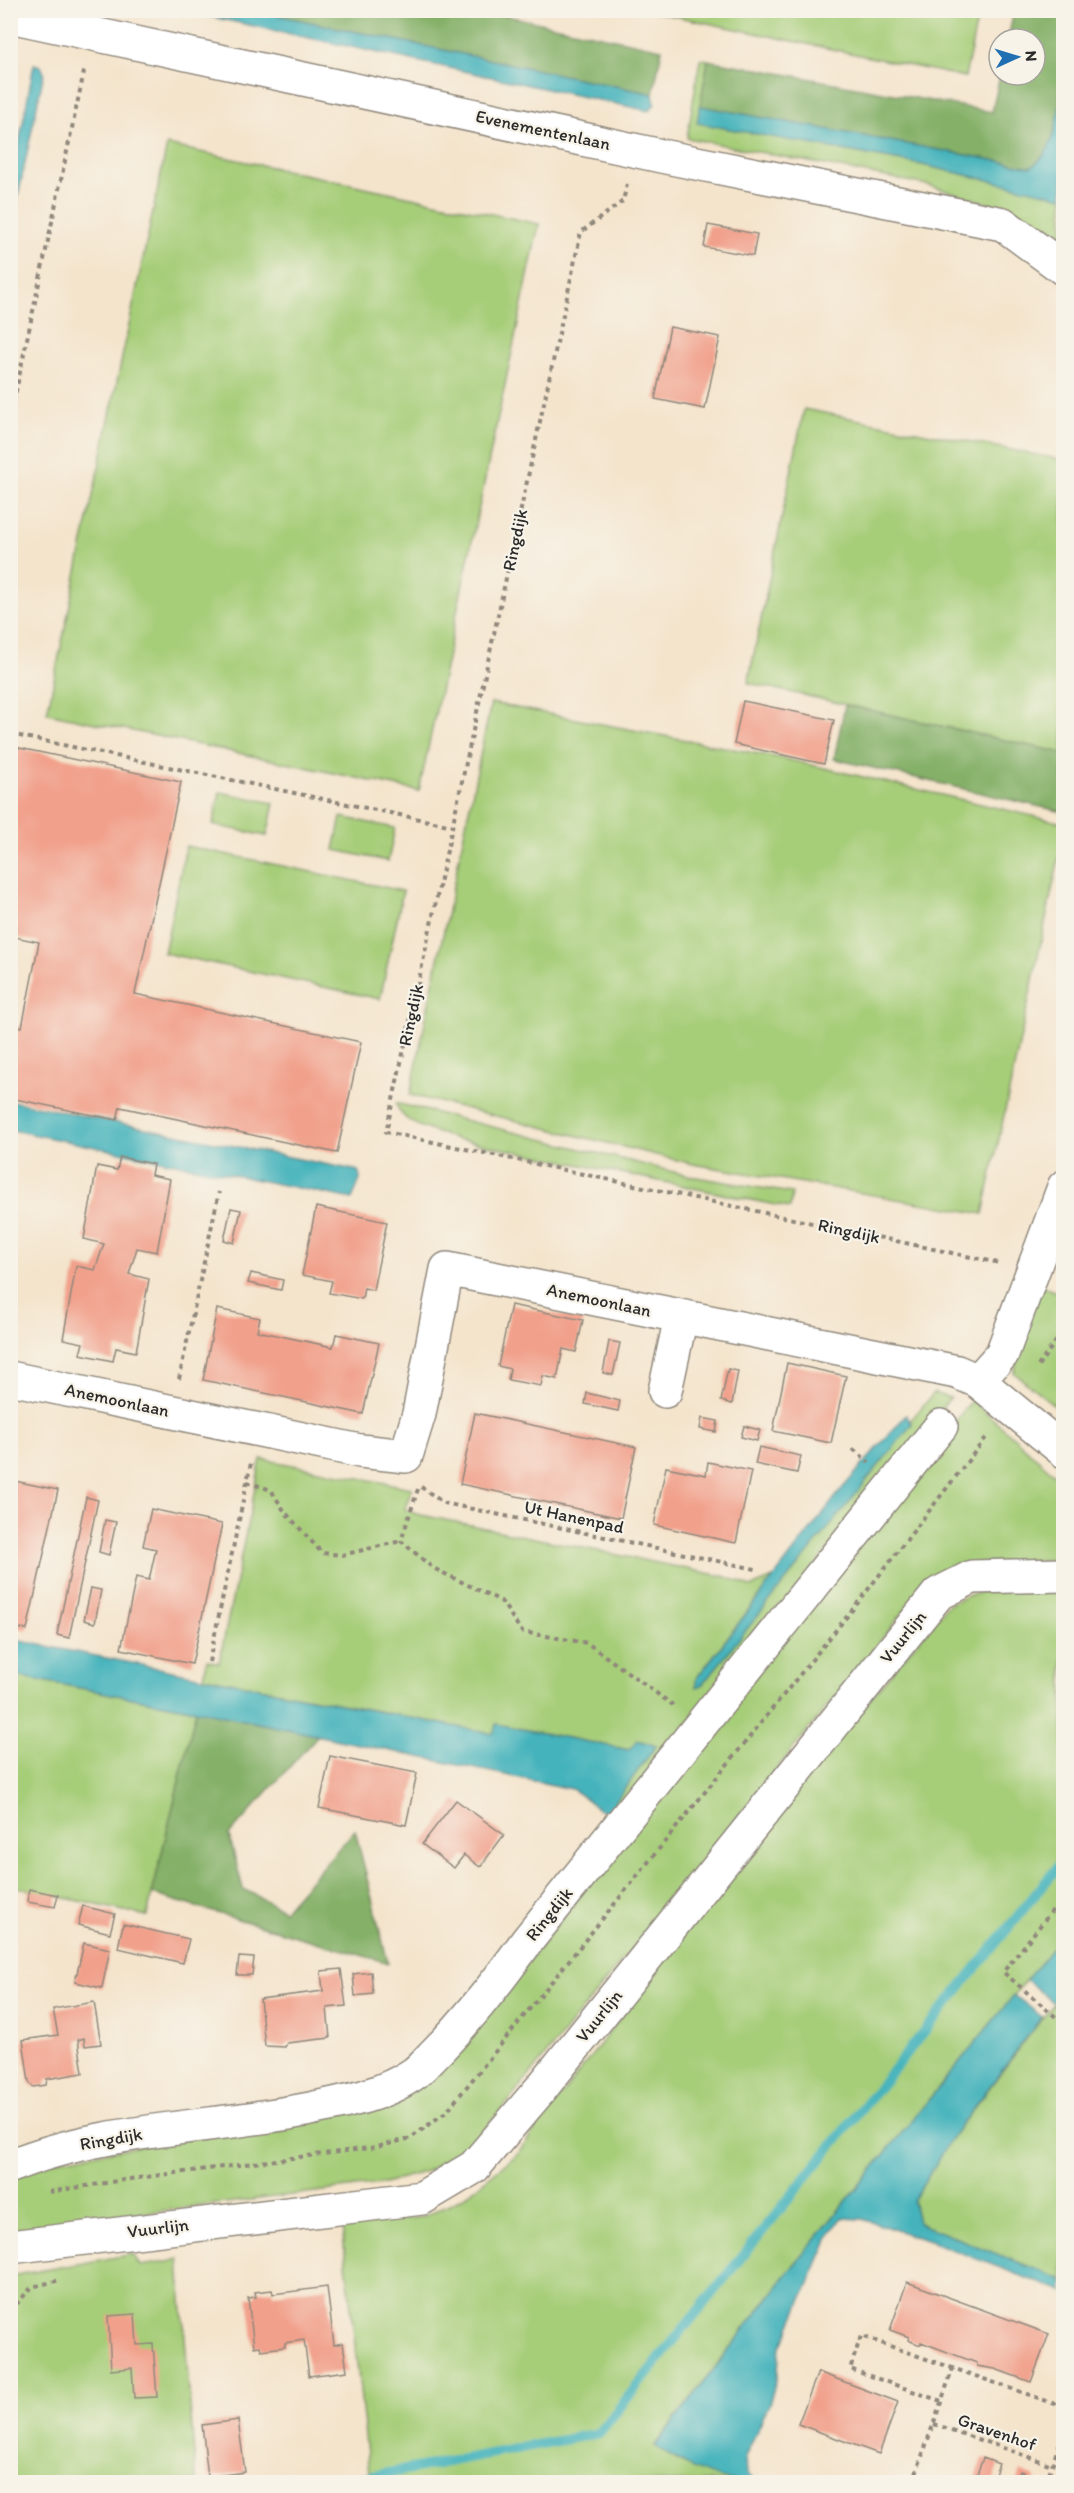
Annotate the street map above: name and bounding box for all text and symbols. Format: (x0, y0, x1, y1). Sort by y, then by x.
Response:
north arrow (987, 27, 1047, 87)
text: N (1022, 50, 1041, 62)
street label: Evenementenlaan (474, 105, 613, 155)
street label: Ringdijk (498, 507, 532, 573)
street label: Ringdijk (394, 982, 428, 1048)
street label: Ringdijk (816, 1214, 882, 1248)
street label: Anemoonlaan (545, 1278, 654, 1322)
street label: Anemoonlaan (63, 1378, 172, 1422)
street label: Ut Hanenpad (522, 1496, 626, 1538)
street label: Vuurlijn (875, 1606, 931, 1668)
street label: Ringdijk (521, 1883, 577, 1945)
street label: Vuurlijn (571, 1985, 627, 2047)
street label: Ringdijk (78, 2123, 144, 2155)
street label: Vuurlijn (126, 2213, 190, 2243)
street label: Gravenhof (955, 2408, 1039, 2456)

